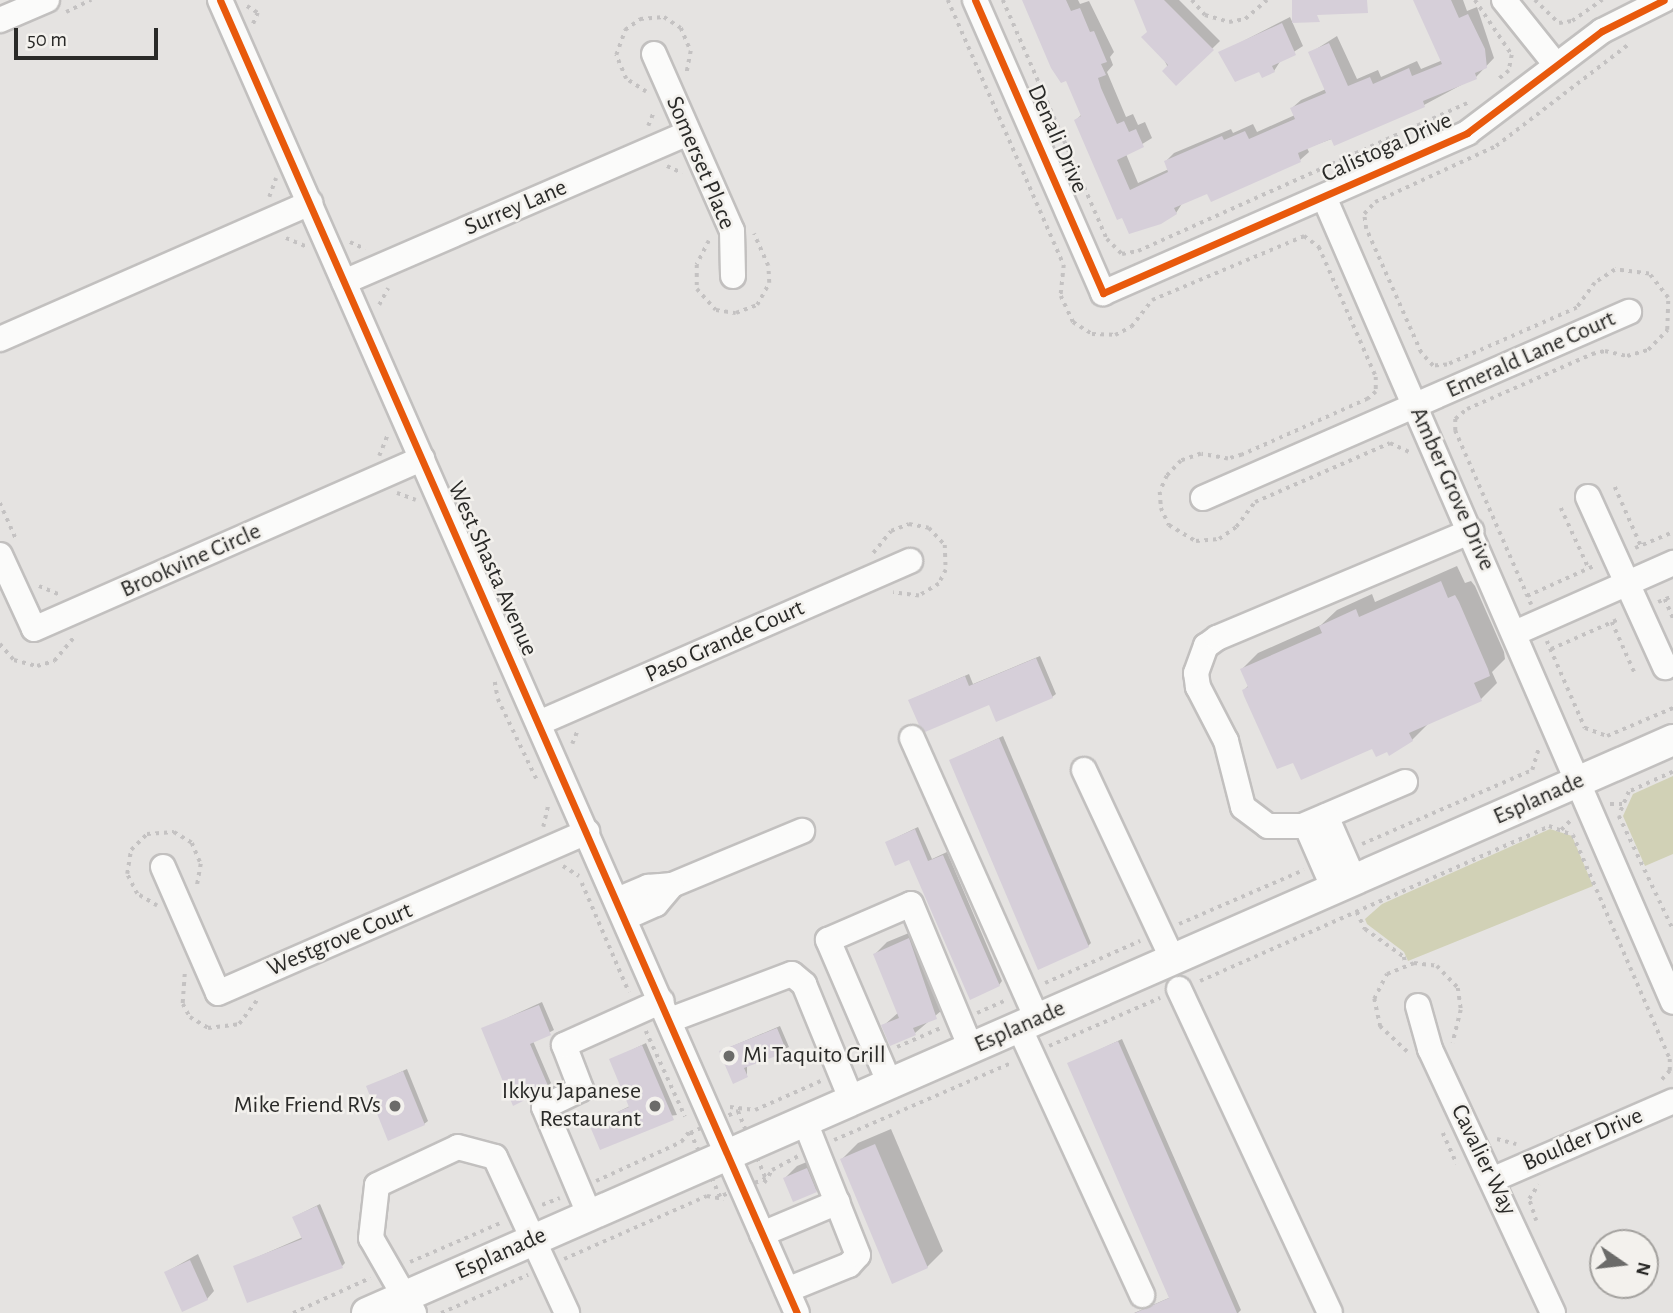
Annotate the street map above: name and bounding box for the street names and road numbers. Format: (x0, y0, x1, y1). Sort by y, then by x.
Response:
street label: Denali Drive (1020, 80, 1094, 198)
street label: Somerset Place (659, 92, 741, 234)
street label: Calistoga Drive (1317, 106, 1457, 190)
street label: Surrey Lane (461, 174, 571, 242)
street label: Emerald Lane Court (1442, 305, 1620, 405)
street label: Amber Grove Drive (1403, 403, 1501, 575)
street label: West Shasta Avenue (441, 477, 543, 661)
street label: Brookvine Circle (116, 517, 266, 605)
street label: Paso Grande Court (641, 594, 809, 690)
street label: Esplanade (1489, 766, 1589, 832)
street label: Westgrove Court (263, 897, 417, 983)
street label: Esplanade (970, 994, 1070, 1060)
street label: Cavalier Way (1444, 1100, 1522, 1220)
street label: Boulder Drive (1519, 1102, 1647, 1178)
street label: Esplanade (451, 1221, 551, 1287)

